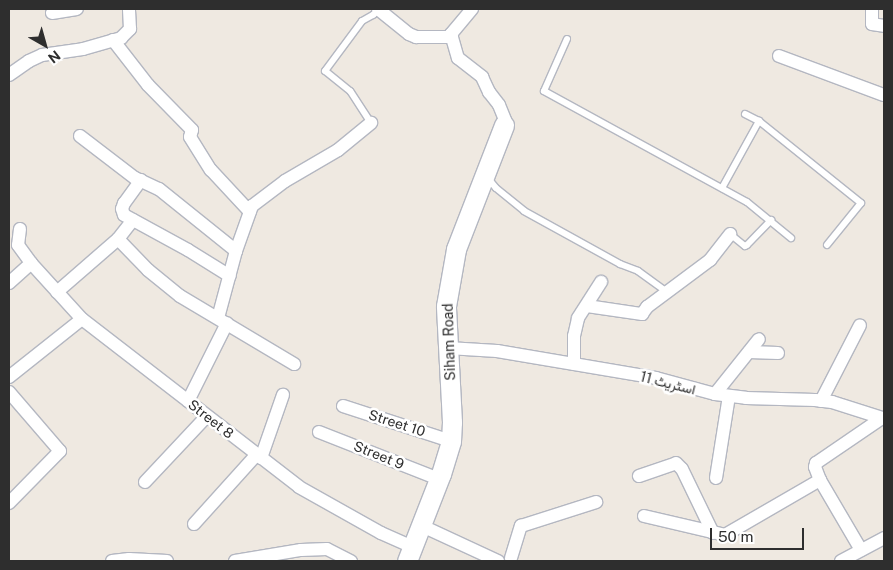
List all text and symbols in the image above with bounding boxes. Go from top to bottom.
north arrow [20,20,70,70]
text: N [45,47,63,66]
street label: Siham Road [439,303,459,381]
street label: اسٹریٹ 11 [639,368,697,398]
street label: Street 8 [185,396,237,442]
street label: Street 10 [367,406,427,440]
street label: Street 9 [351,437,407,473]
scale bar [713,518,807,550]
text: 50 m [718,528,753,545]

